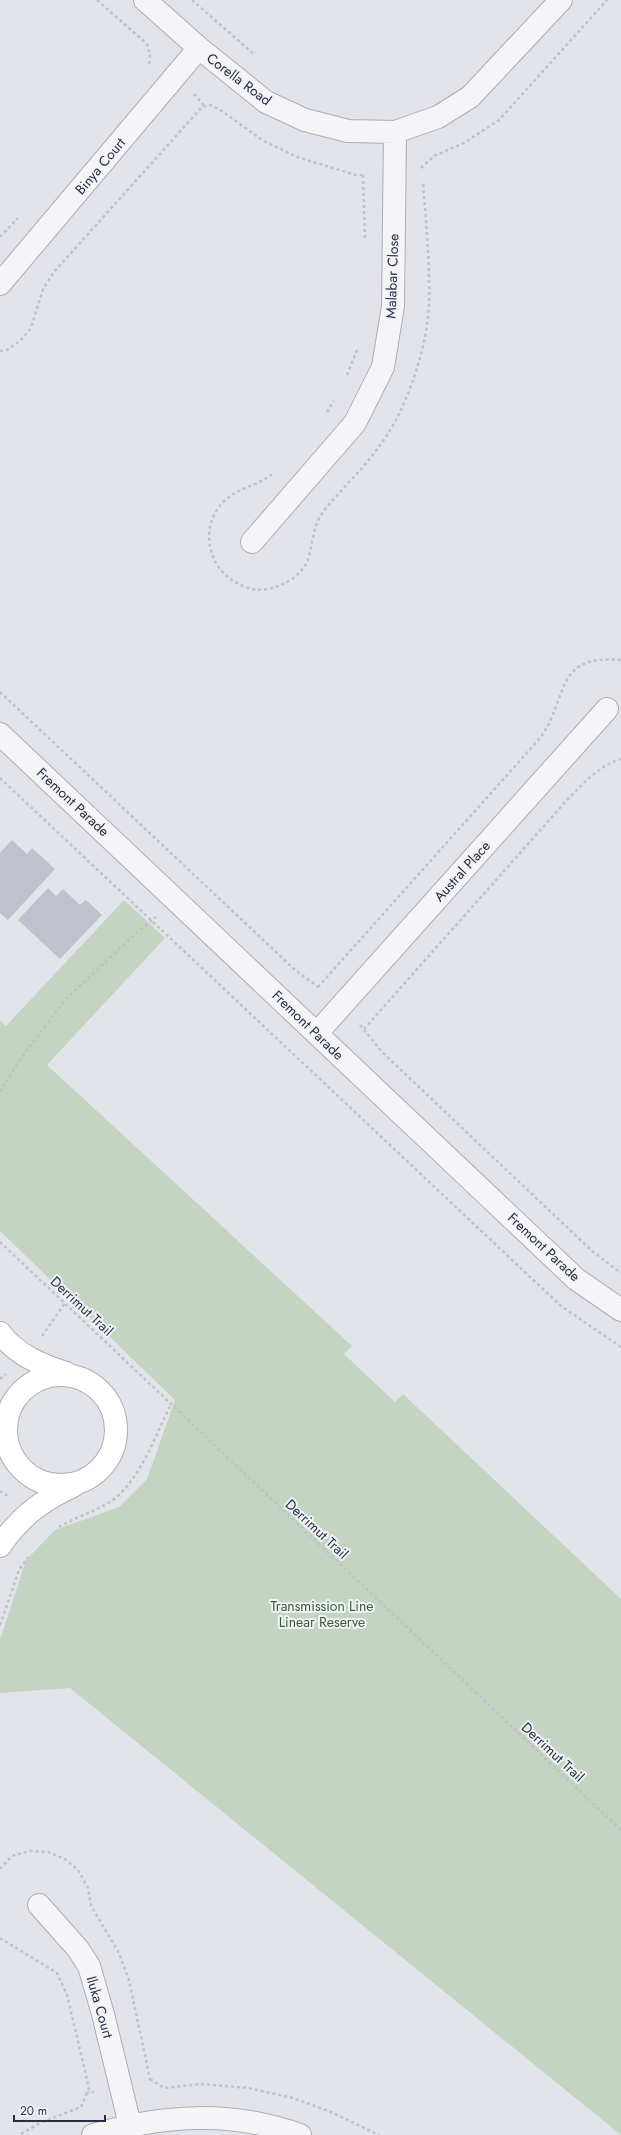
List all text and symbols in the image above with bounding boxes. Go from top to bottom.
street label: Corella Road [202,48,276,110]
street label: Binya Court [70,133,130,199]
street label: Malabar Close [381,233,403,319]
street label: Fremont Parade [32,763,114,841]
street label: Austral Place [429,836,495,906]
street label: Fremont Parade [268,986,348,1064]
street label: Fremont Parade [503,1208,585,1286]
street label: Derrimut Trail [46,1272,118,1340]
street label: Derrimut Trail [281,1495,353,1563]
park label: Transmission Line Linear Reserve [270,1596,374,1632]
street label: Derrimut Trail [517,1718,589,1786]
street label: Iluka Court [82,1974,119,2041]
scale bar [14,2097,105,2123]
text: 20 m [20,2102,47,2120]

